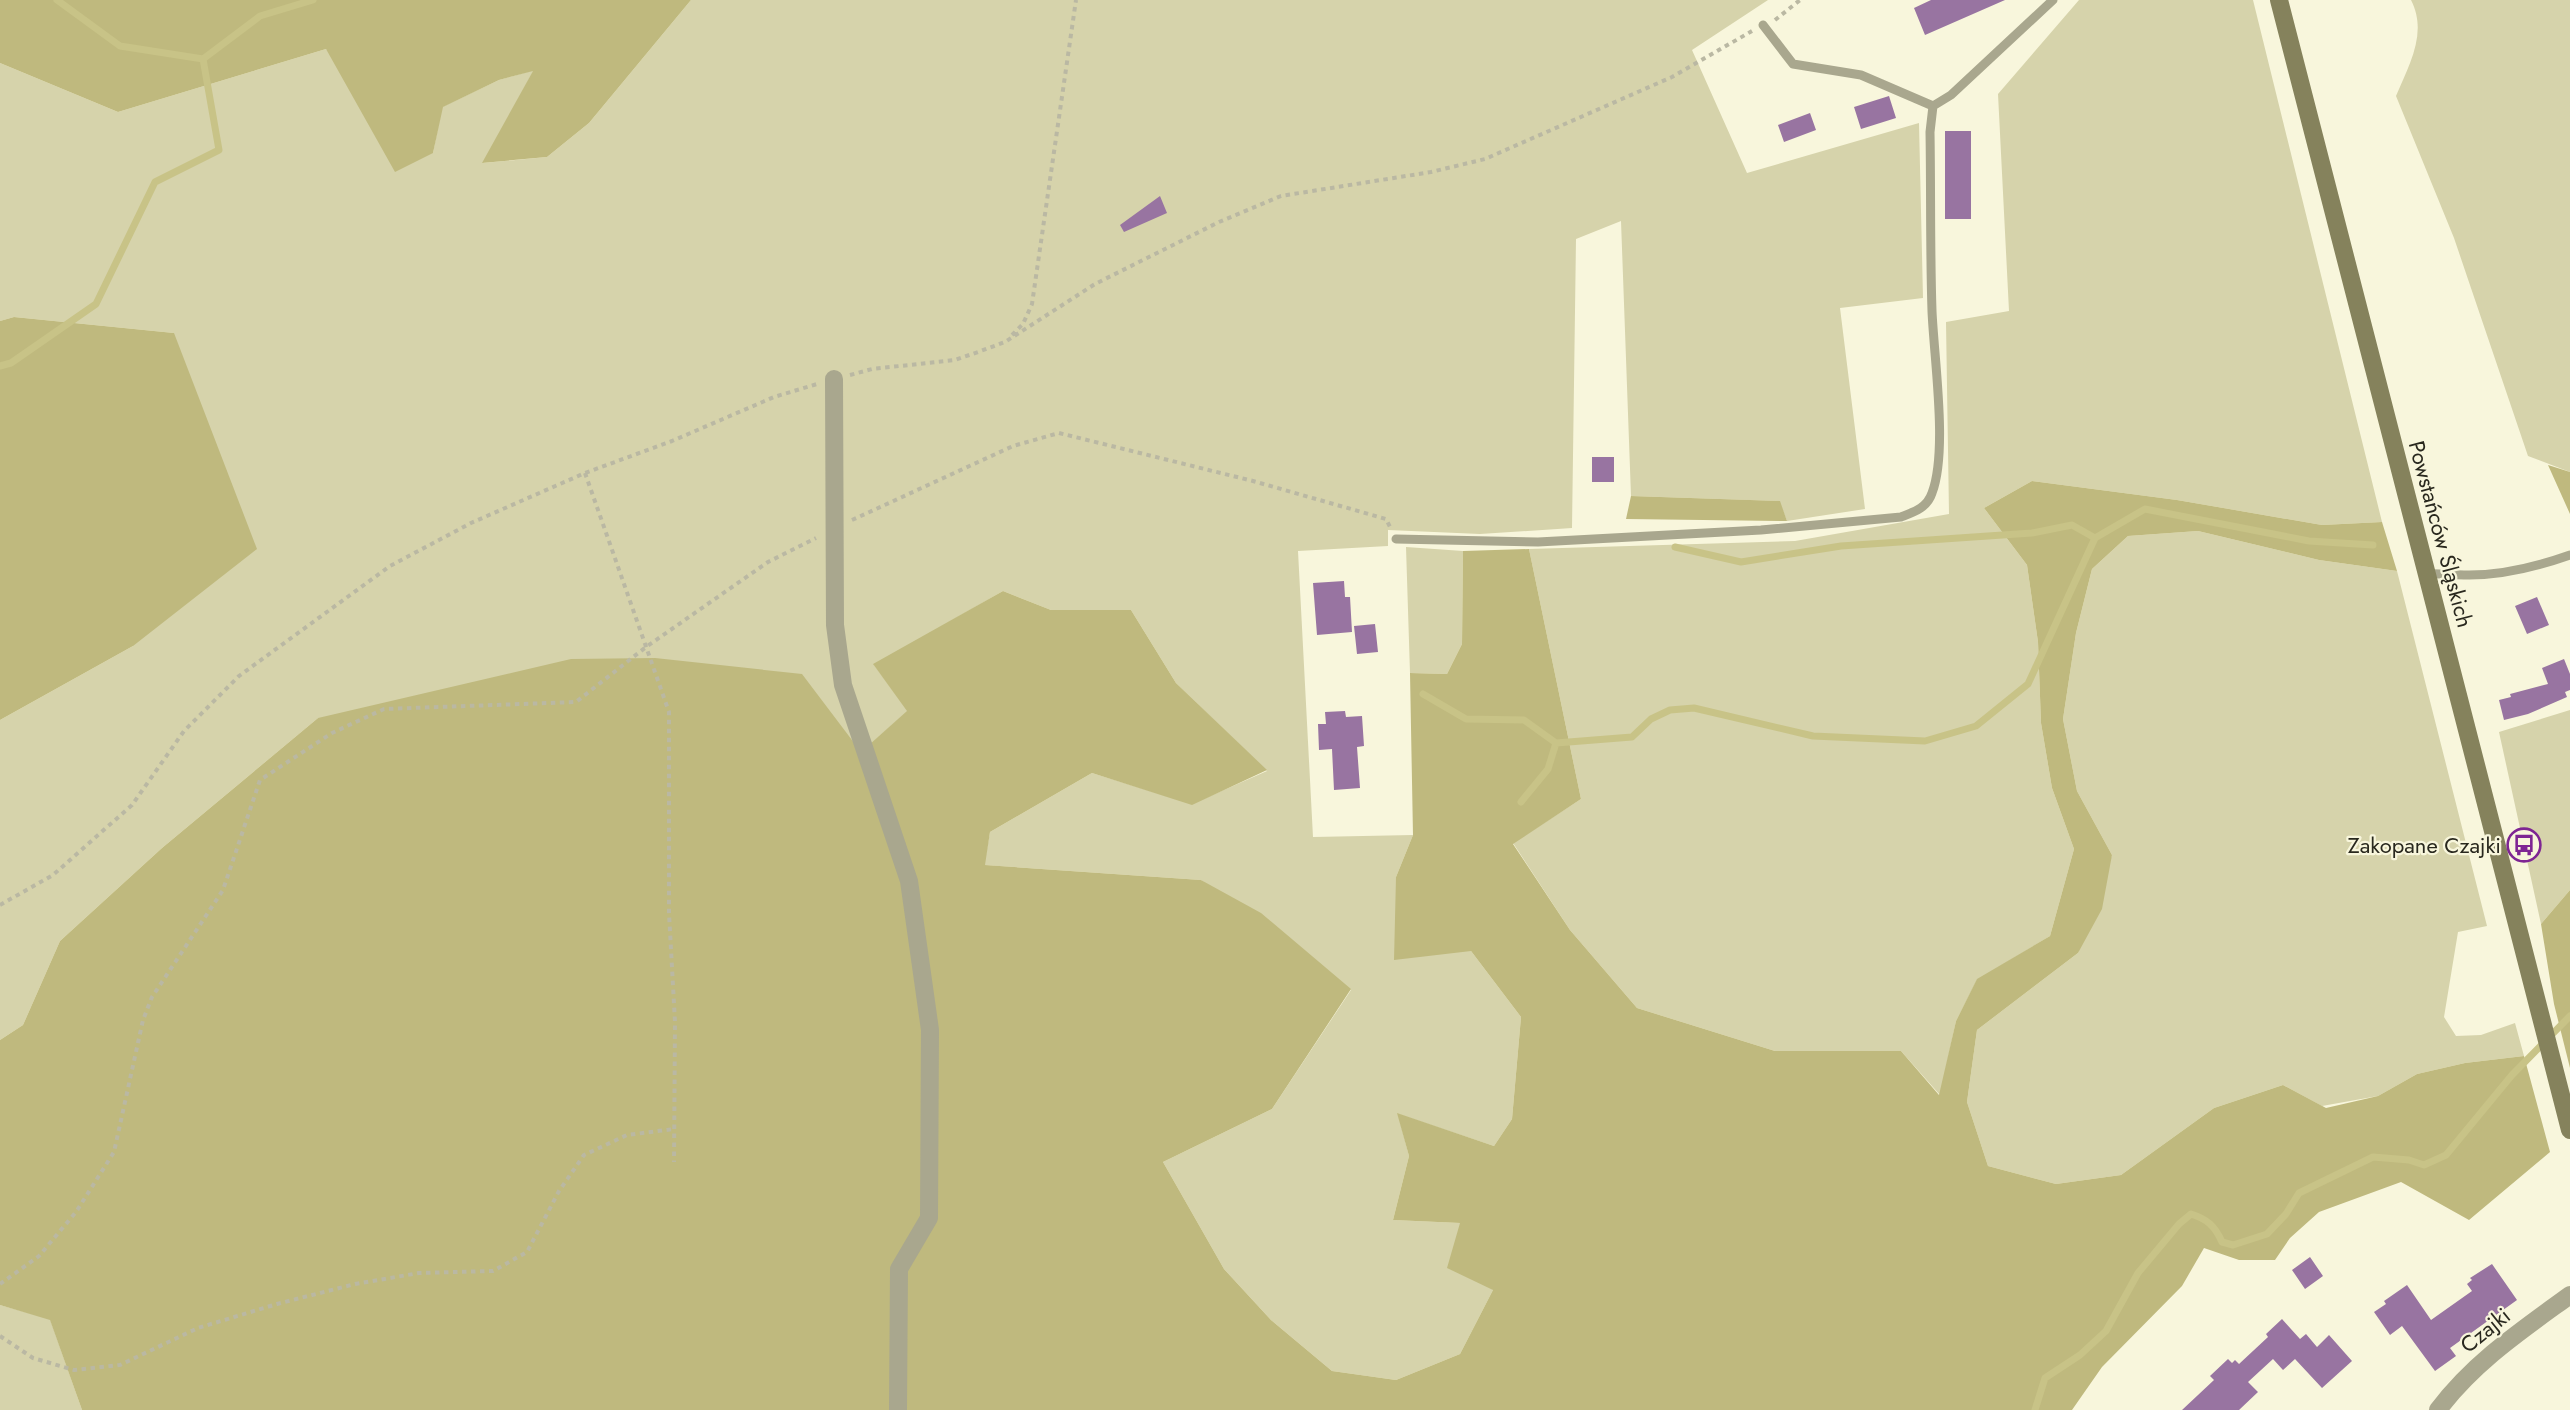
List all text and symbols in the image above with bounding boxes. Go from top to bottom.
street label: Powstańców Śląskich [2401,437,2481,631]
bus stop icon: Zakopane Czajki [2506,827,2542,863]
place label: Zakopane Czajki [2348,829,2501,861]
street label: Czajki [2453,1300,2517,1360]

